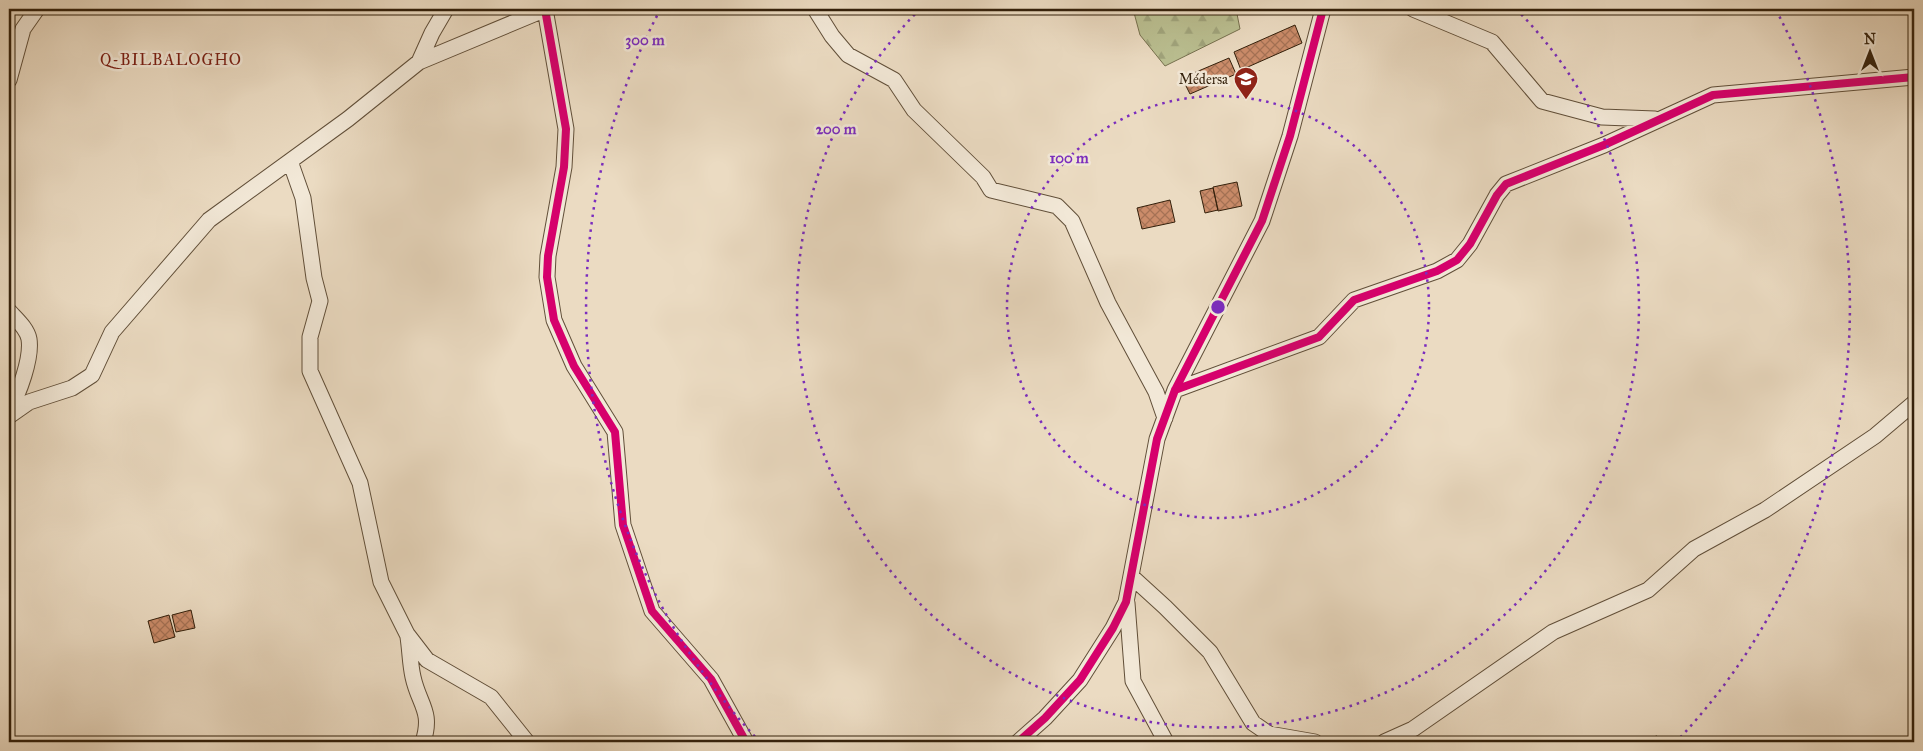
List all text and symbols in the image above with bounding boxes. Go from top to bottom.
north arrow [1846,28,1896,78]
text: 300 m [625,31,665,50]
text: N [1864,31,1876,48]
district label: Q-BILBALOGHO [100,50,242,69]
school or university icon: Médersa [1233,66,1259,100]
place label: Médersa [1179,71,1228,88]
text: 200 m [816,120,857,138]
text: 100 m [1049,149,1089,167]
centre of rings [1209,298,1227,316]

